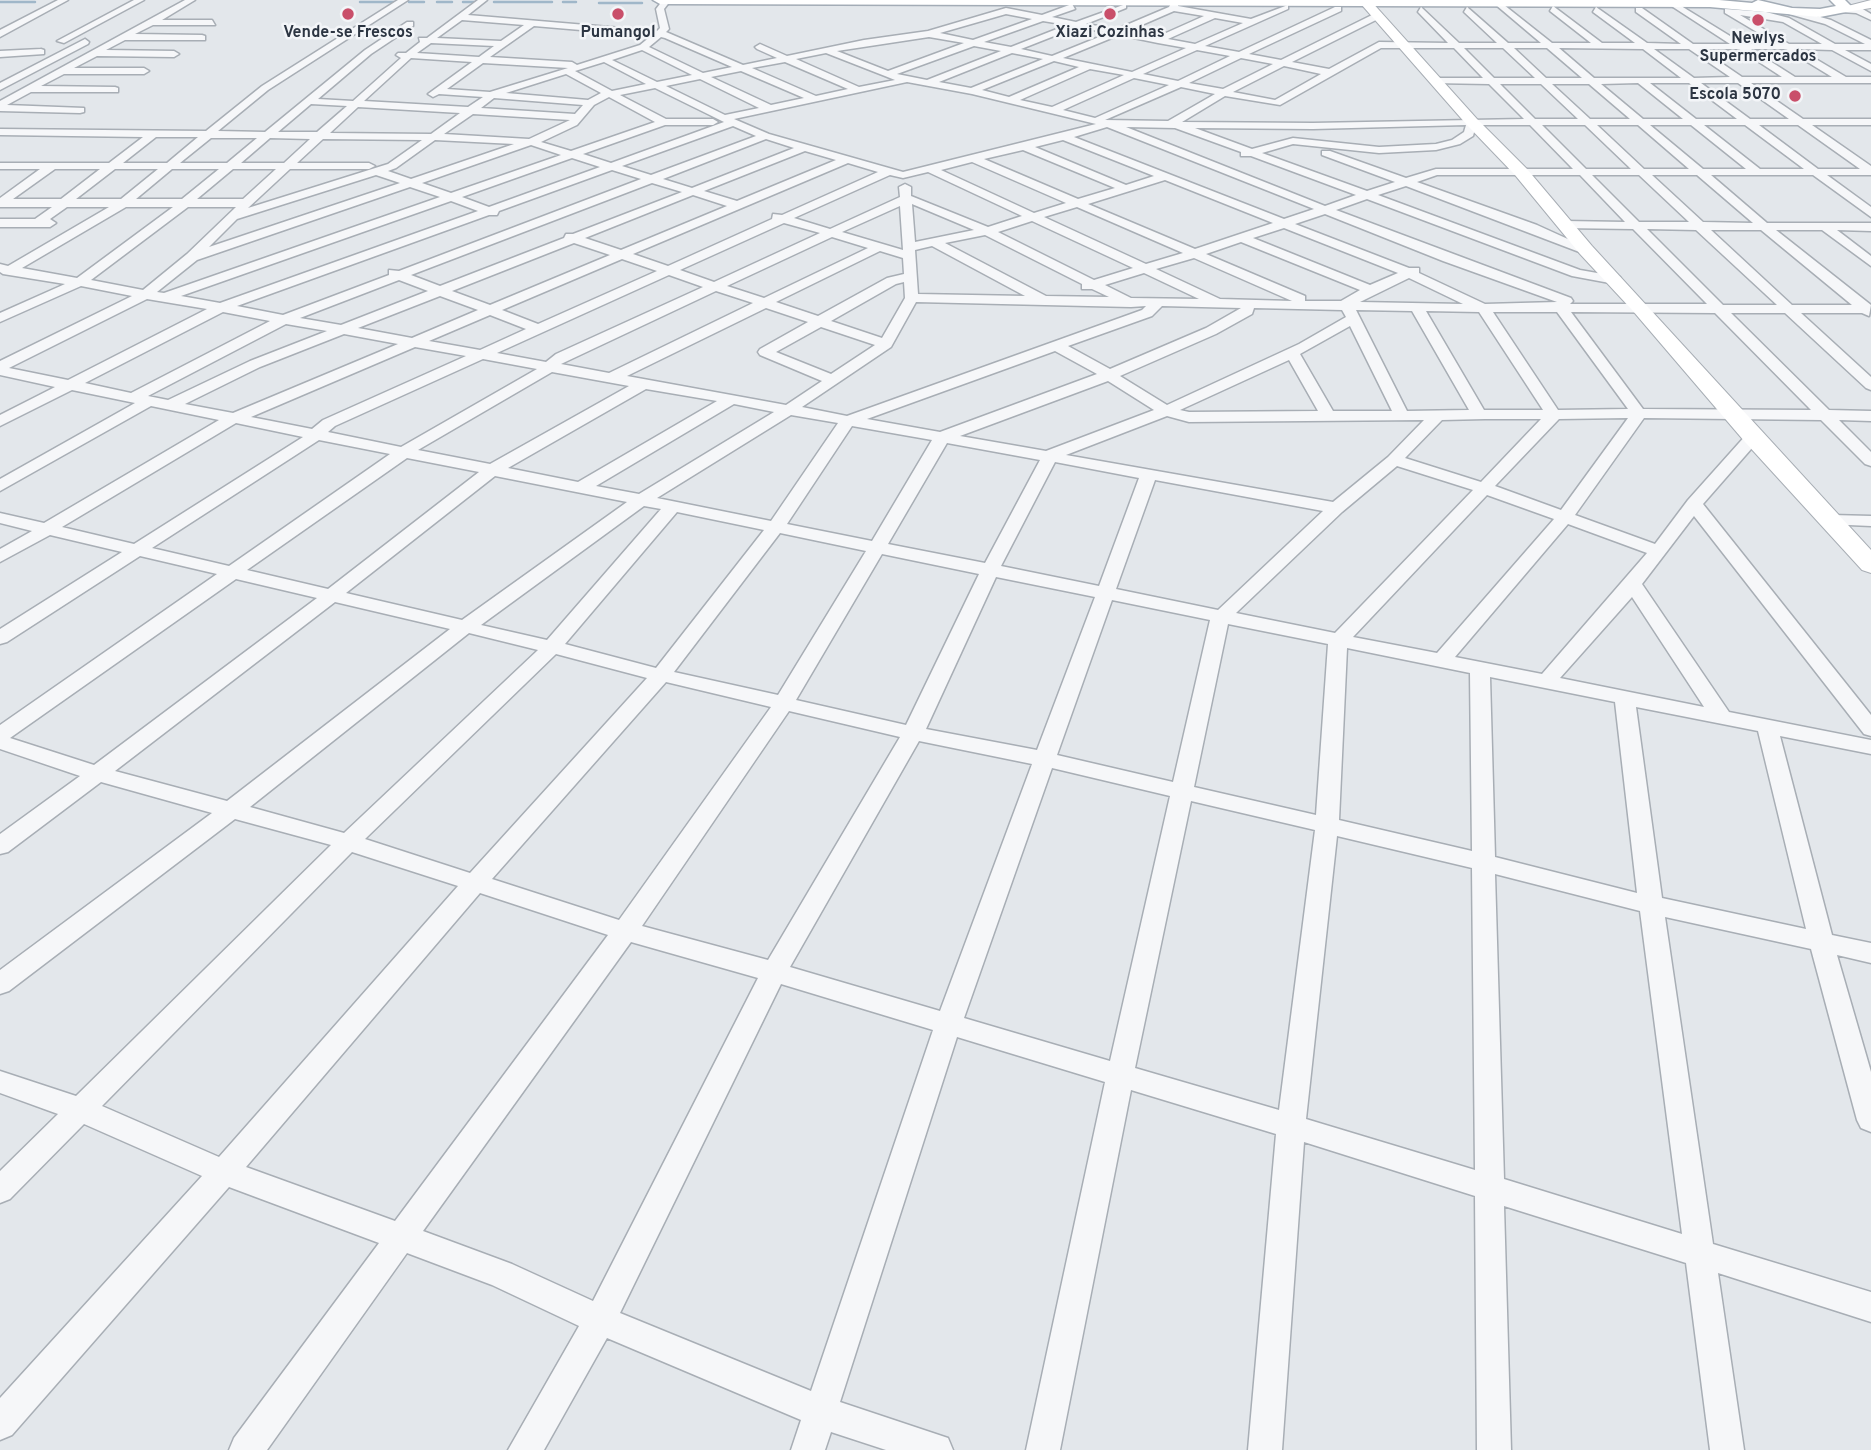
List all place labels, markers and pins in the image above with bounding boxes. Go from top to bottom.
marker: Vende-se Frescos [340,6,356,22]
marker: Pumangol [610,6,626,22]
marker: Xiazi Cozinhas [1102,6,1118,22]
marker: Newlys Supermercados [1750,12,1766,28]
place label: Vende-se Frescos [283,24,413,44]
place label: Pumangol [580,24,656,44]
place label: Xiazi Cozinhas [1055,24,1165,44]
place label: Newlys Supermercados [1700,30,1816,68]
place label: Escola 5070 [1689,86,1781,106]
marker: Escola 5070 [1787,88,1803,104]

